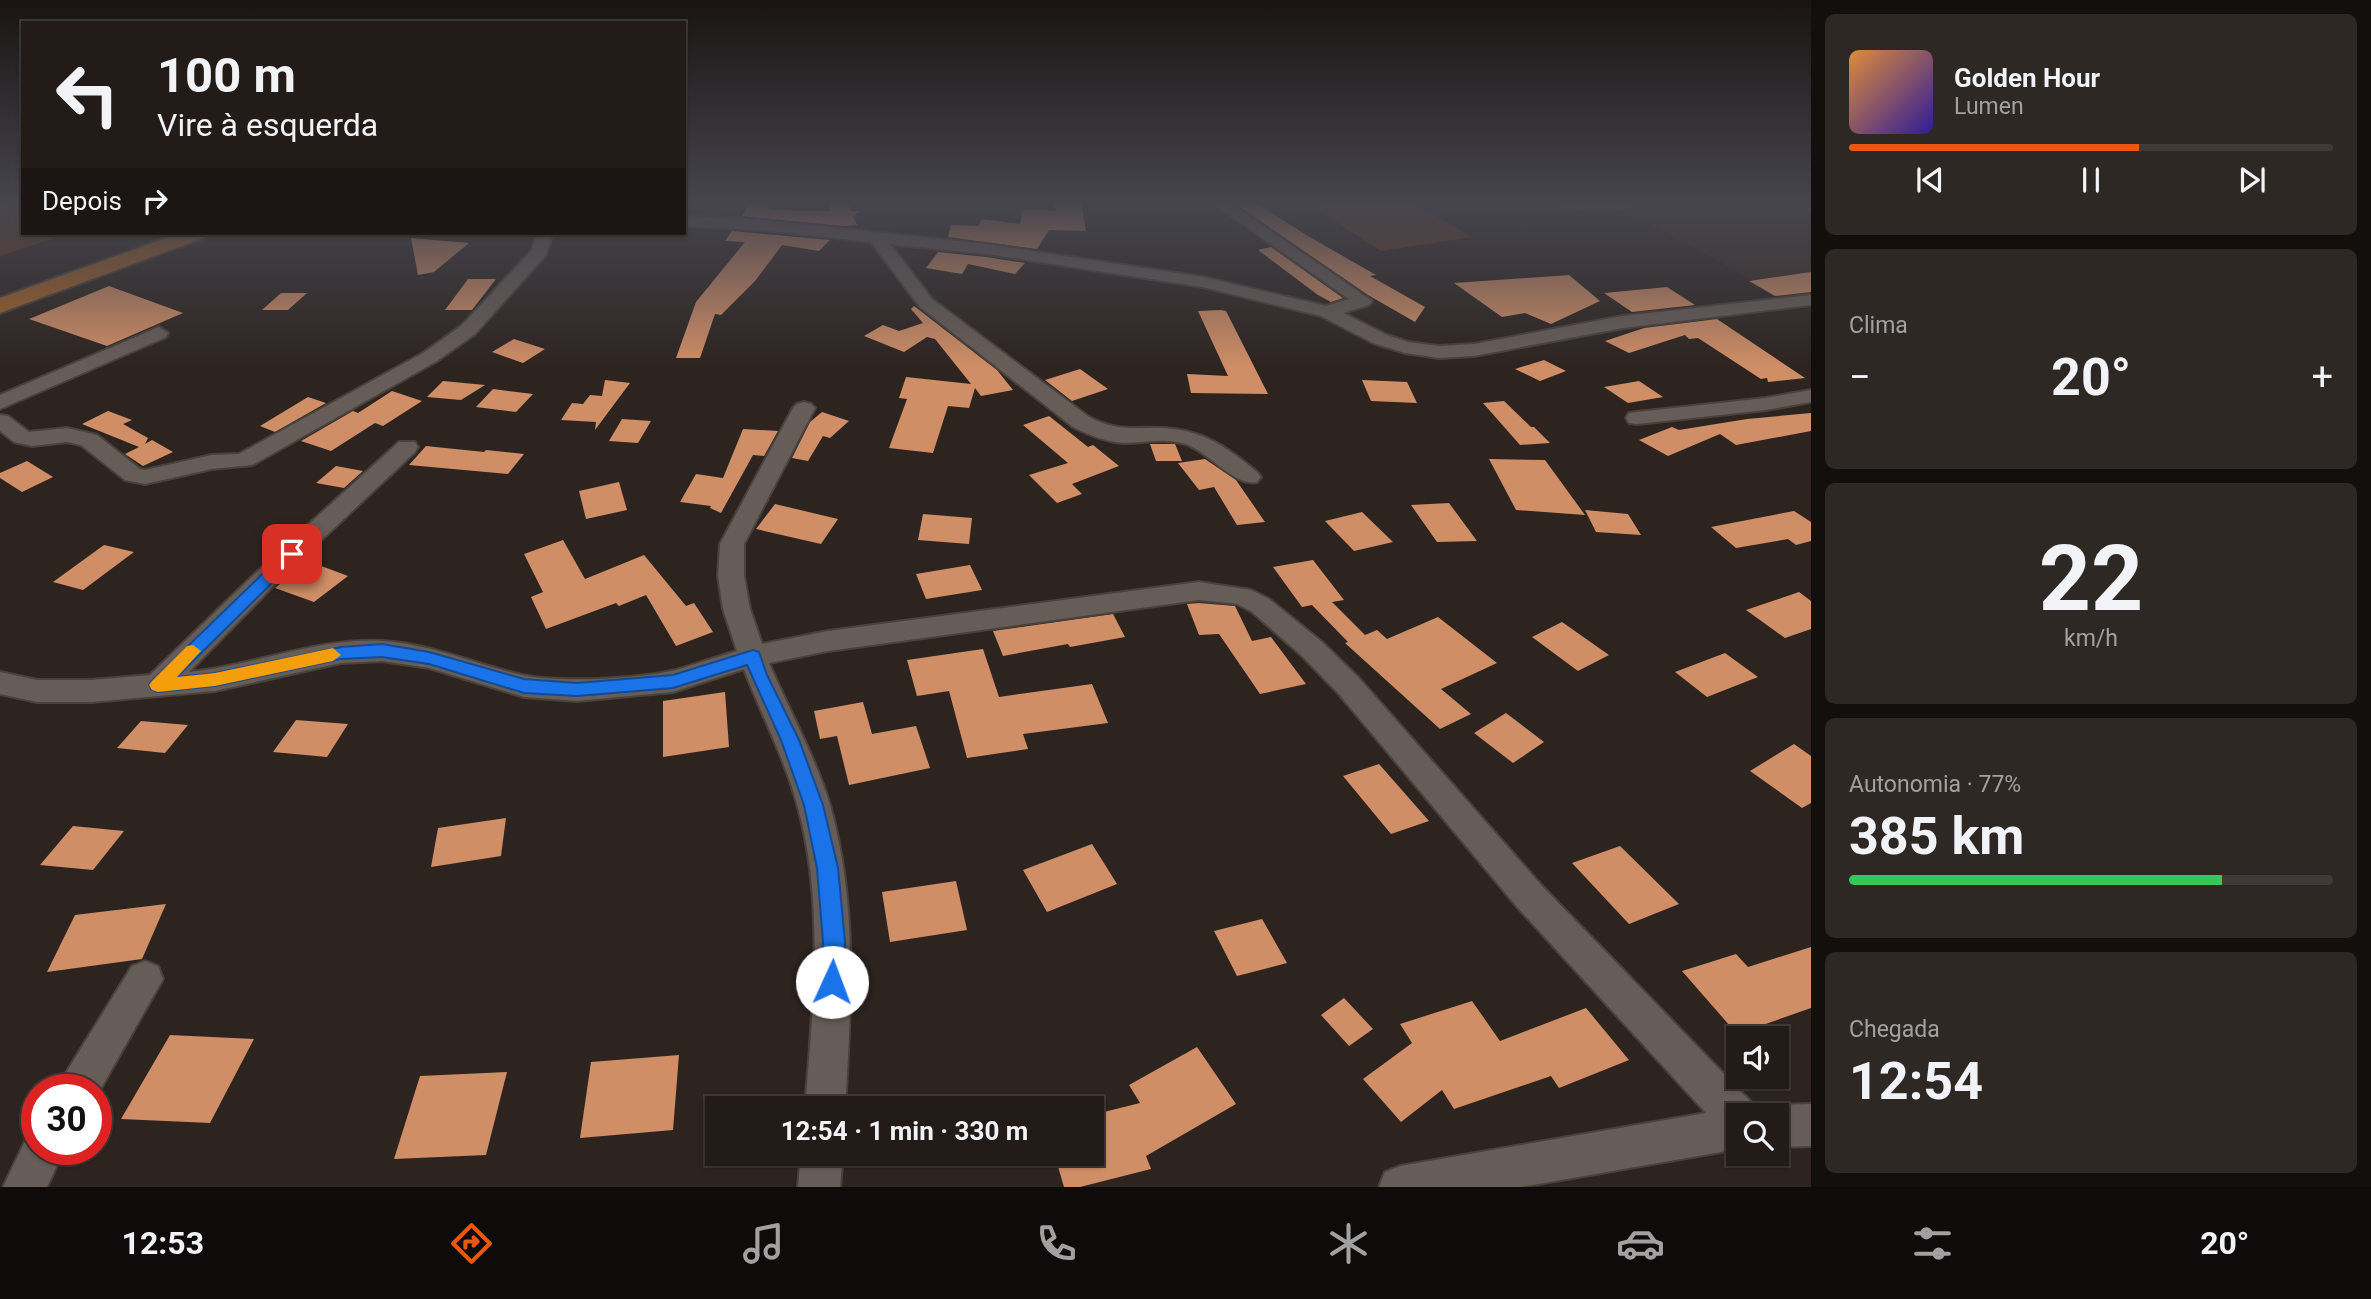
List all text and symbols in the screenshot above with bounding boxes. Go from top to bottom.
text: 100 m [157,47,296,104]
icon: left [42,49,133,140]
text: Golden Hour [1954,63,2100,93]
text: Lumen [1954,93,2024,120]
text: Vire à esquerda [157,106,378,144]
icon: previous [1911,161,1949,199]
icon: pause [2072,161,2110,199]
icon: next [2233,161,2271,199]
icon: right [136,182,174,220]
text: Depois [42,186,122,216]
text: Clima [1849,312,1908,339]
text: 20° [2051,347,2131,408]
text: − [1849,355,1871,399]
text: + [2311,355,2333,399]
pin [262,524,322,584]
text: 22 [2039,526,2143,632]
icon: arrive [273,535,311,573]
text: km/h [2064,625,2118,652]
text: Autonomia · 77% [1849,771,2021,798]
text: 385 km [1849,806,2024,867]
position arrow [795,945,869,1019]
text: Chegada [1849,1016,1940,1043]
map controls [1726,1026,1789,1166]
button: sound [1726,1026,1789,1089]
text: 12:54 [1849,1051,1983,1112]
speed limit sign: 30 [21,1074,112,1165]
button: search [1726,1103,1789,1166]
text: 12:54 · 1 min · 330 m [781,1116,1028,1146]
icon: directions [447,1219,496,1268]
icon: music [739,1219,788,1268]
icon: phone [1032,1219,1081,1268]
icon: climate [1324,1219,1373,1268]
icon: car [1616,1219,1665,1268]
icon: filters [1908,1219,1957,1268]
text: 12:53 [122,1224,204,1262]
text: 20° [2200,1224,2249,1262]

